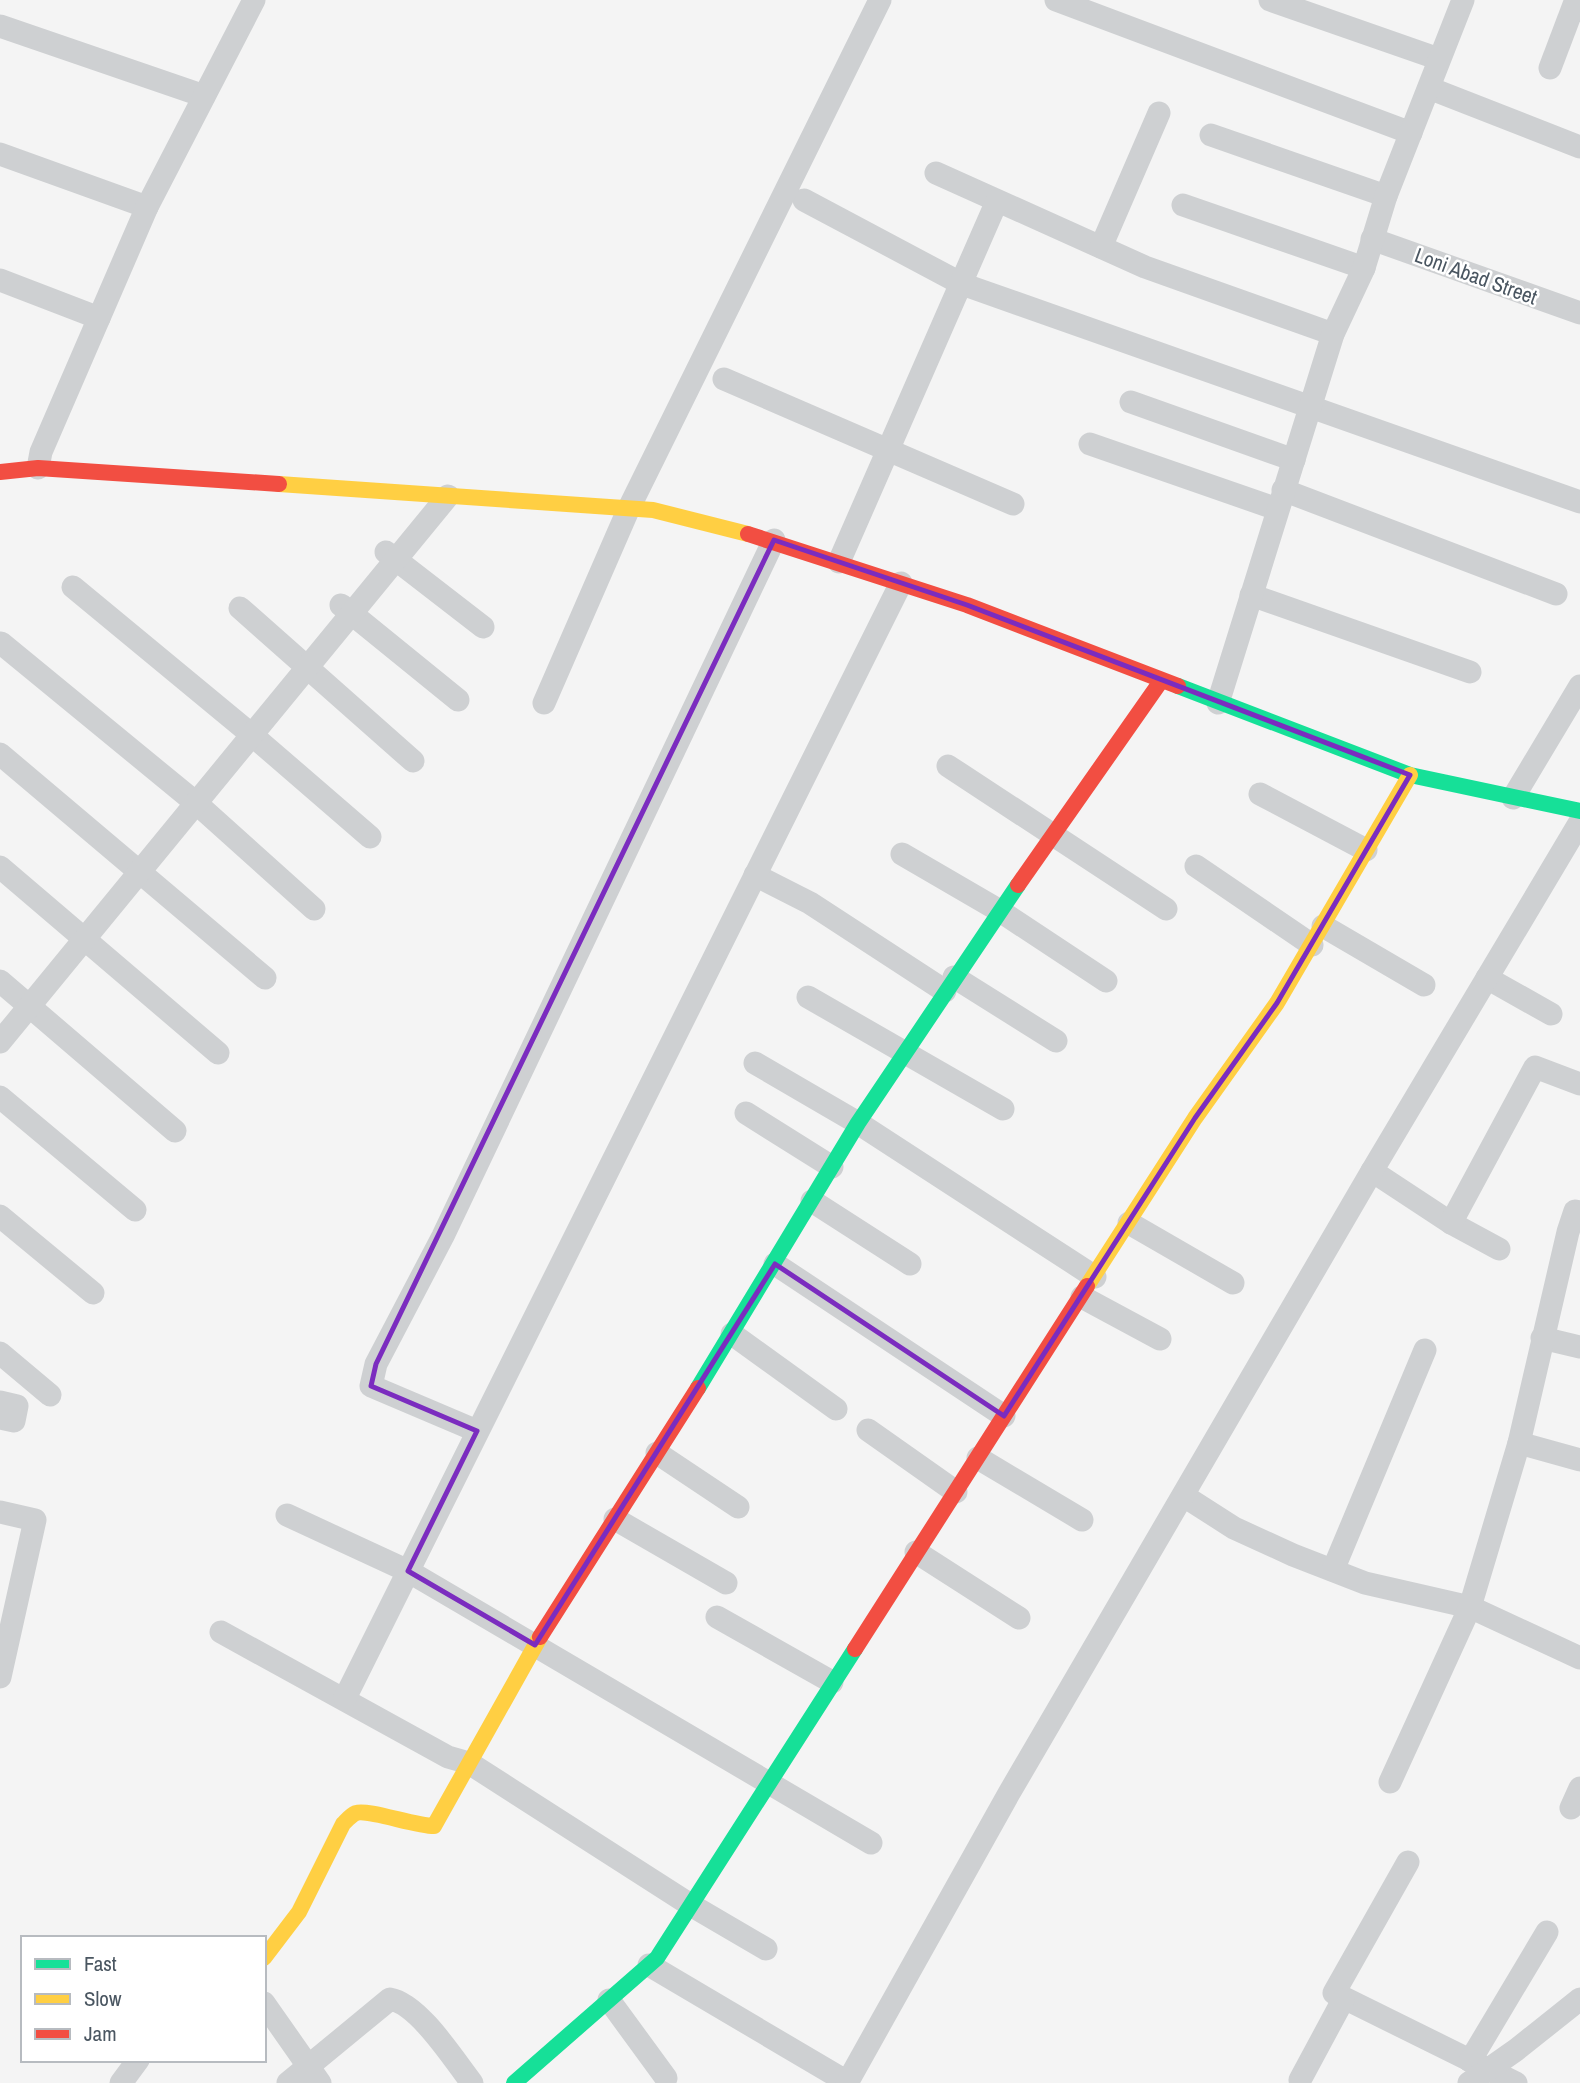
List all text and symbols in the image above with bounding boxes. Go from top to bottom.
street label: Loni Abad Street [1411,240,1541,312]
legend [21,1936,266,2062]
text: Fast [84,1949,117,1978]
text: Slow [84,1984,122,2013]
text: Jam [84,2019,117,2048]

